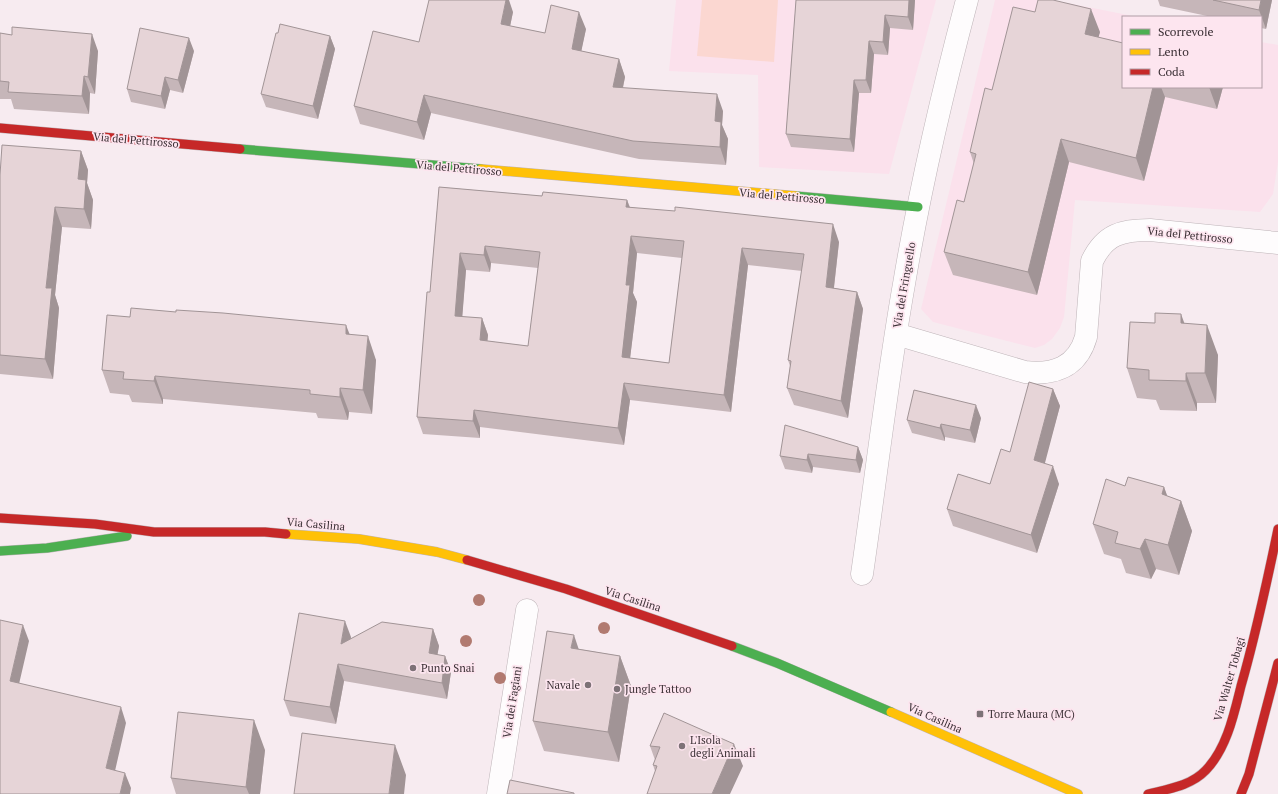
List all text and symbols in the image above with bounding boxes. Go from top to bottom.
legend [1122,16,1262,88]
text: Scorrevole [1158,24,1214,39]
text: Lento [1158,44,1189,59]
text: Coda [1158,64,1185,79]
street label: Via del Pettirosso [93,129,179,151]
street label: Via del Pettirosso [416,157,502,179]
street label: Via del Pettirosso [739,185,825,207]
street label: Via del Pettirosso [1147,224,1233,246]
street label: Via del Fringuello [890,241,918,329]
street label: Via Casilina [286,514,346,534]
street label: Via Casilina [603,583,663,615]
street label: Via Walter Tobagi [1210,635,1248,723]
place label: Punto Snai [421,661,475,675]
marker: Punto Snai [408,663,418,673]
street label: Via dei Fagiani [499,665,525,739]
place label: Navale [546,678,580,692]
marker: Navale [583,680,593,690]
place label: Jungle Tattoo [625,682,691,696]
marker: Jungle Tattoo [612,684,622,694]
street label: Via Casilina [905,700,965,736]
place label: Torre Maura (MC) [988,707,1075,721]
marker: Torre Maura (MC) [975,709,985,719]
place label: L'Isola degli Animali [690,733,756,760]
marker: L'Isola degli Animali [677,741,687,751]

